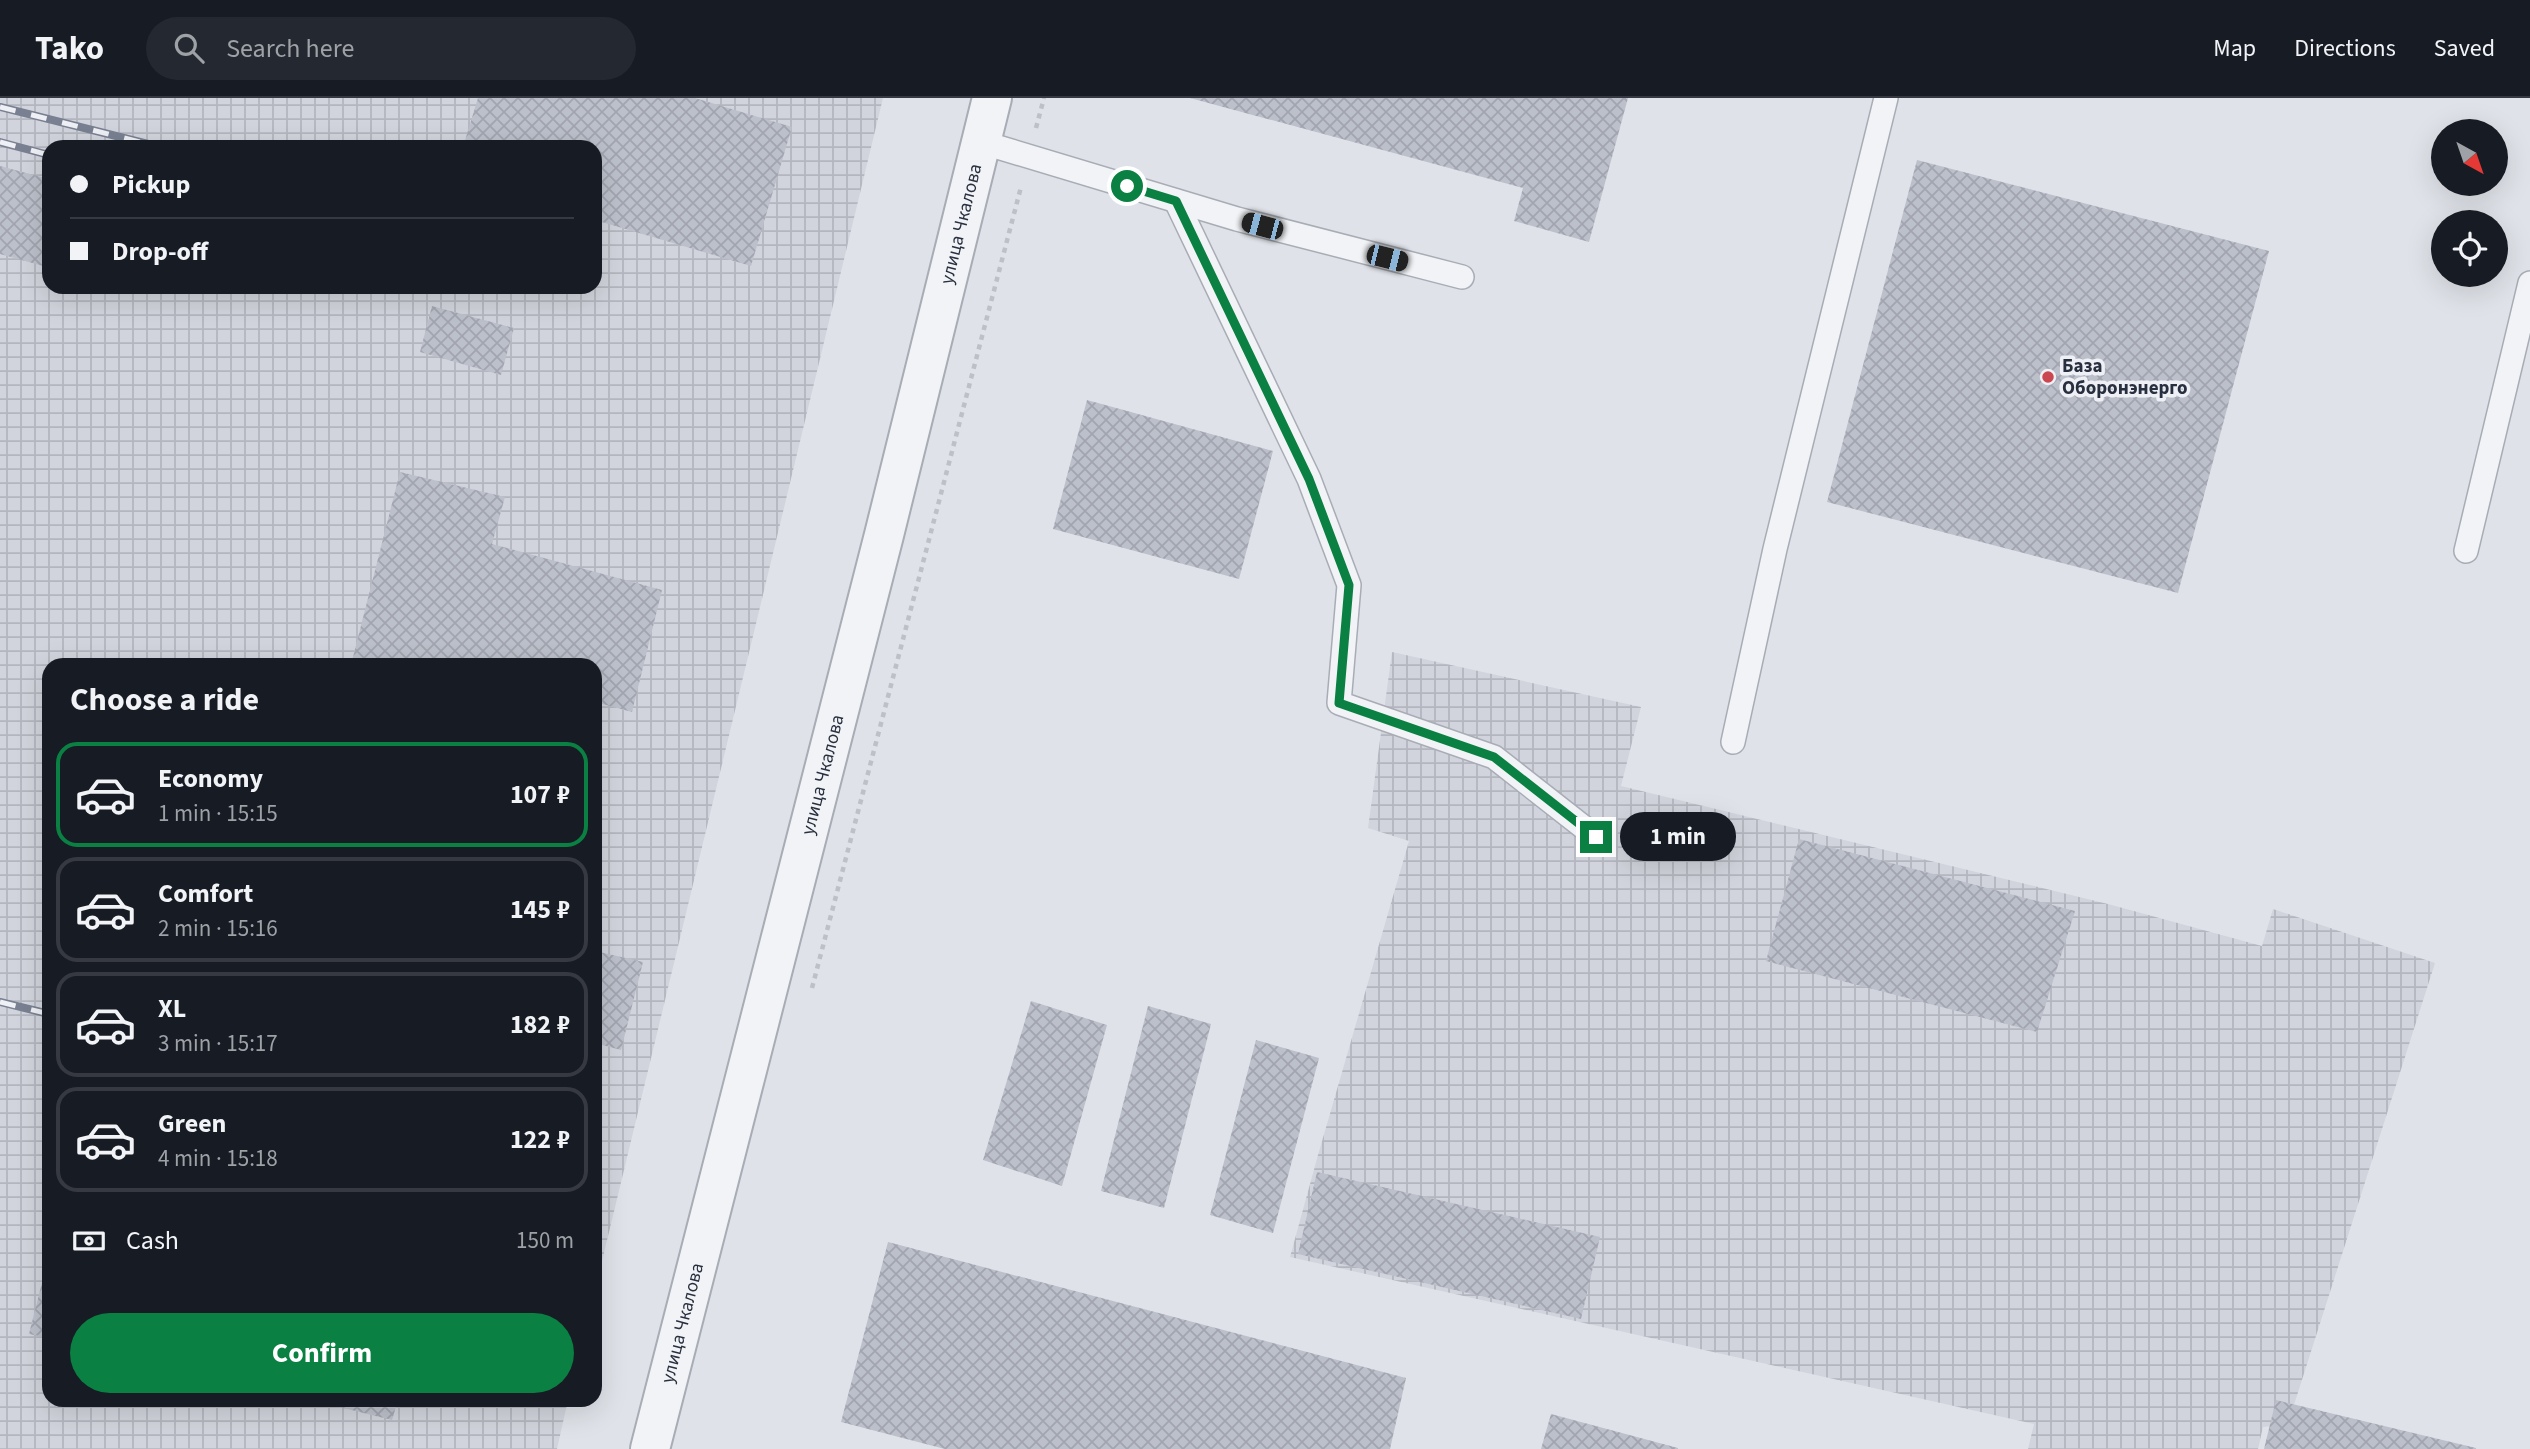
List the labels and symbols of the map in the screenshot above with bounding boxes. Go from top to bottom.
north arrow [2431,119,2508,196]
street label: улица Чкалова [933,161,989,287]
route start [1111,170,1143,202]
car [1239,210,1286,242]
car [1365,243,1410,273]
place label: База Оборонэнерго [2062,353,2188,402]
marker: База Оборонэнерго [2040,369,2056,385]
street label: улица Чкалова [794,712,851,838]
callout: 1 min [1620,812,1736,862]
route end [1580,821,1612,853]
street label: улица Чкалова [654,1260,711,1386]

